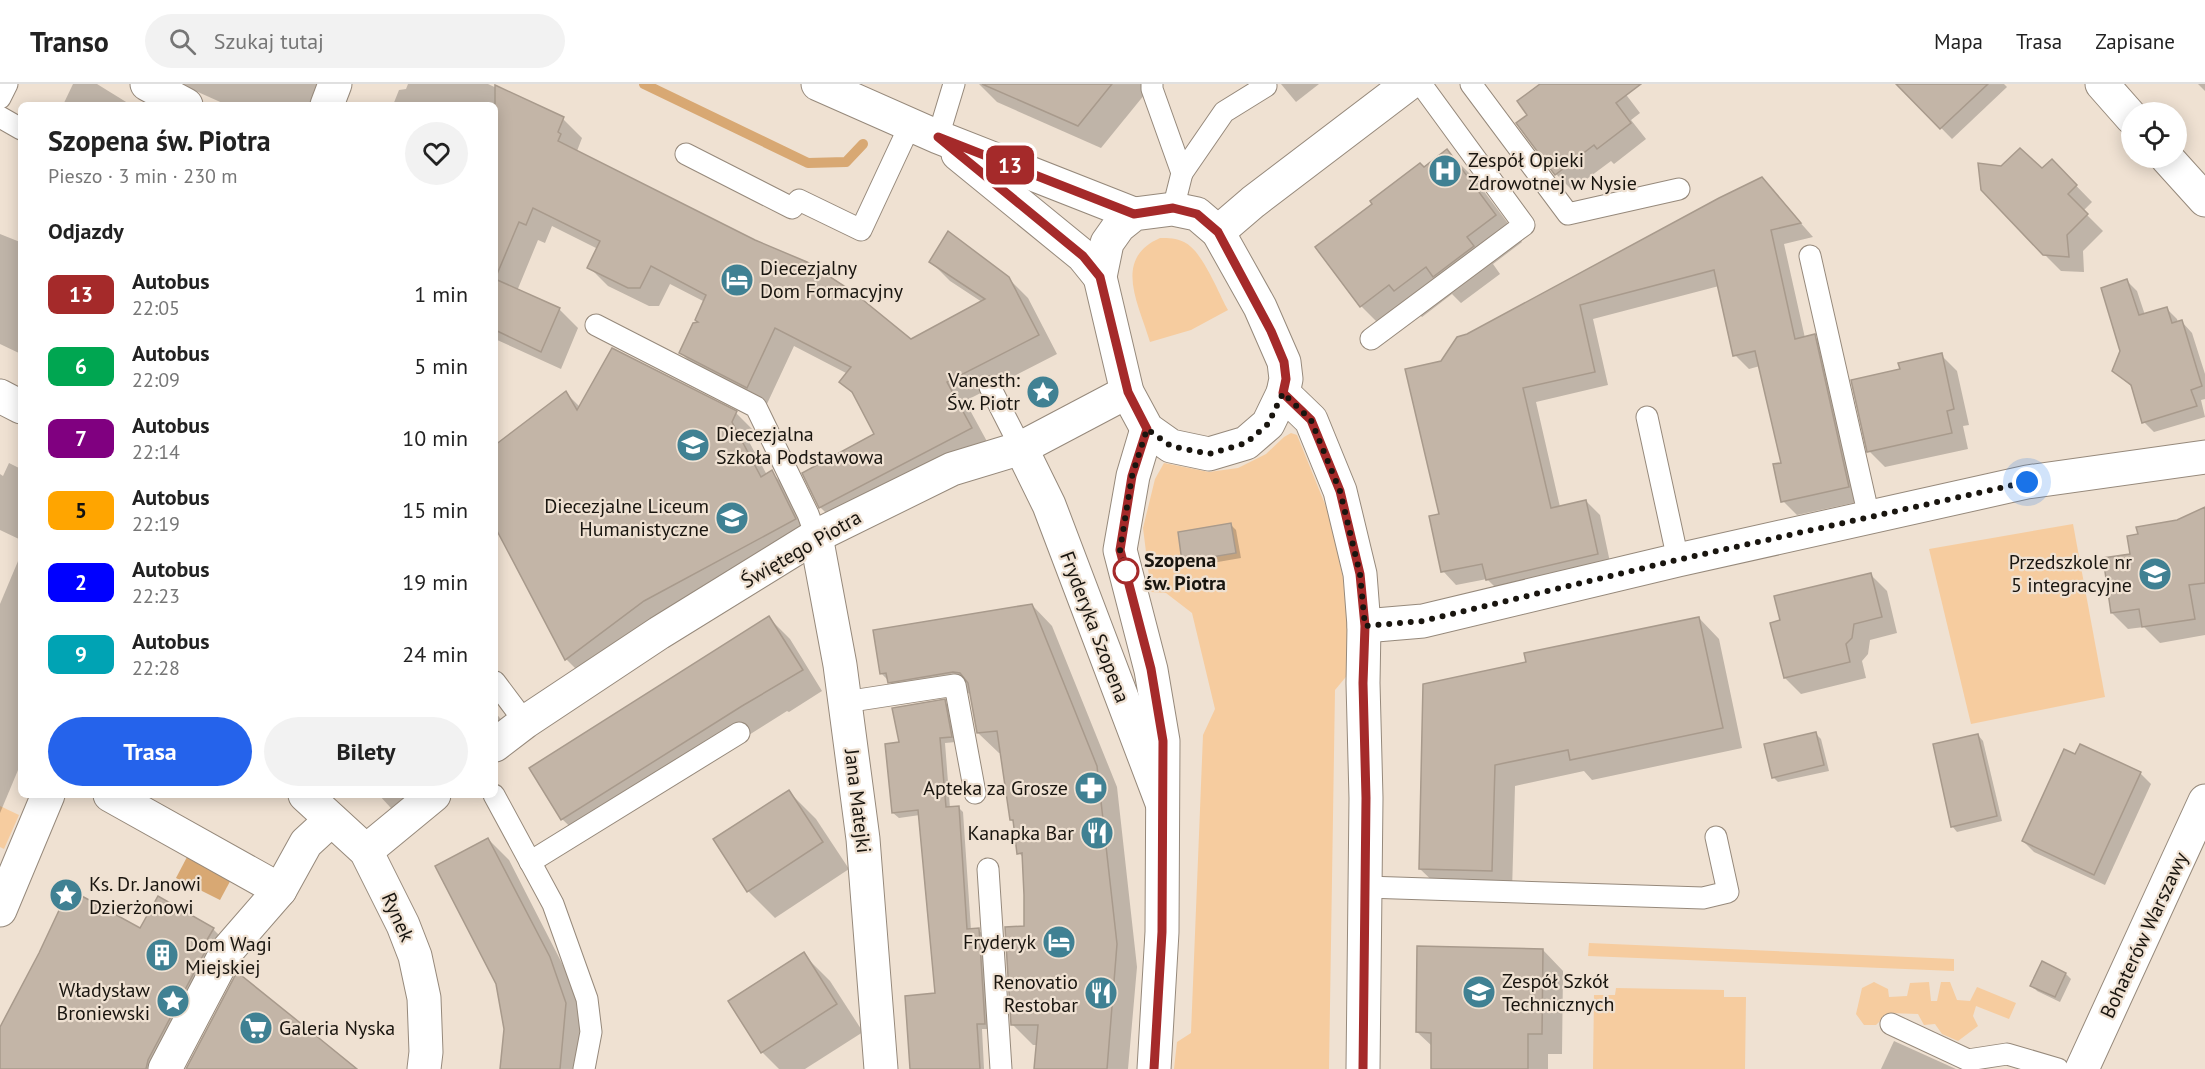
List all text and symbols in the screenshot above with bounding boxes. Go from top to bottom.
search box [145,14,565,68]
text: Transo [30,23,109,60]
icon: search [166,25,199,58]
text: Szukaj tutaj [214,27,324,55]
text: Mapa [1934,28,1983,55]
text: Trasa [2016,28,2062,55]
text: Zapisane [2095,28,2175,55]
map controls [2121,102,2187,168]
button: locate [2121,102,2187,168]
text: Szopena św. Piotra [48,122,271,159]
button: heart [405,122,468,185]
line badge: 13 [983,146,1037,184]
place label: Zespół Opieki Zdrowotnej w Nysie [1468,147,1637,196]
text: 13 [998,152,1022,179]
hospital icon: Zespół Opieki Zdrowotnej w Nysie [1427,153,1463,189]
text: Pieszo · 3 min · 230 m [48,163,238,189]
text: Odjazdy [48,217,124,245]
place label: Diecezjalny Dom Formacyjny [760,255,904,304]
hotel icon: Diecezjalny Dom Formacyjny [719,262,755,298]
text: Autobus [132,267,209,295]
text: 1 min [414,280,468,308]
text: 13 [69,281,93,308]
text: 22:05 [132,295,180,321]
text: Autobus [132,339,209,367]
text: 5 min [414,352,468,380]
text: 6 [75,353,87,380]
text: 22:09 [132,367,180,393]
place label: Vanesth: Św. Piotr [947,367,1021,416]
place icon: Vanesth: Św. Piotr [1025,374,1061,410]
text: Autobus [132,411,209,439]
place label: Diecezjalna Szkoła Podstawowa [716,421,883,470]
text: 10 min [402,424,468,452]
text: 7 [75,425,87,452]
school or university icon: Diecezjalna Szkoła Podstawowa [675,427,711,463]
text: 22:14 [132,439,180,465]
your location [2012,467,2042,497]
text: Autobus [132,483,209,511]
place label: Diecezjalne Liceum Humanistyczne [544,493,709,542]
text: 15 min [402,496,468,524]
text: 5 [75,497,87,524]
school or university icon: Diecezjalne Liceum Humanistyczne [714,500,750,536]
street label: Świętego Piotra [736,504,866,594]
text: 22:19 [132,511,180,537]
place label: Szopena św. Piotra [1144,547,1226,596]
street label: Fryderyka Szopena [1054,548,1136,706]
place label: Przedszkole nr 5 integracyjne [2009,549,2132,598]
text: Autobus [132,555,209,583]
school or university icon: Przedszkole nr 5 integracyjne [2137,556,2173,592]
marker: Szopena św. Piotra [1113,558,1139,584]
text: 19 min [402,568,468,596]
text: 2 [75,569,87,596]
text: 22:23 [132,583,180,609]
text: Autobus [132,627,209,655]
text: 24 min [402,640,468,668]
text: 9 [75,641,87,668]
text: 22:28 [132,655,180,681]
button: Trasa [48,717,252,786]
button: Bilety [264,717,468,786]
street label: Jana Matejki [839,746,877,855]
pharmacy icon: Apteka za Grosze [1073,770,1109,806]
place label: Apteka za Grosze [923,775,1068,801]
restaurant icon: Kanapka Bar [1079,815,1115,851]
place label: Kanapka Bar [968,820,1074,846]
street label: Bohaterów Warszawy [2094,847,2194,1022]
place label: Ks. Dr. Janowi Dzierżonowi [89,871,201,920]
place icon: Ks. Dr. Janowi Dzierżonowi [48,877,84,913]
street label: Rynek [376,888,420,946]
hotel icon: Fryderyk [1041,924,1077,960]
place label: Fryderyk [963,929,1036,955]
place label: Dom Wagi Miejskiej [185,931,272,980]
building icon: Dom Wagi Miejskiej [144,937,180,973]
place label: Zespół Szkół Technicznych [1502,968,1614,1017]
place label: Renovatio Restobar [993,969,1078,1018]
school or university icon: Zespół Szkół Technicznych [1461,974,1497,1010]
restaurant icon: Renovatio Restobar [1083,975,1119,1011]
place label: Władysław Broniewski [57,977,150,1026]
place icon: Władysław Broniewski [155,983,191,1019]
supermarket icon: Galeria Nyska [238,1010,274,1046]
place label: Galeria Nyska [279,1015,395,1041]

